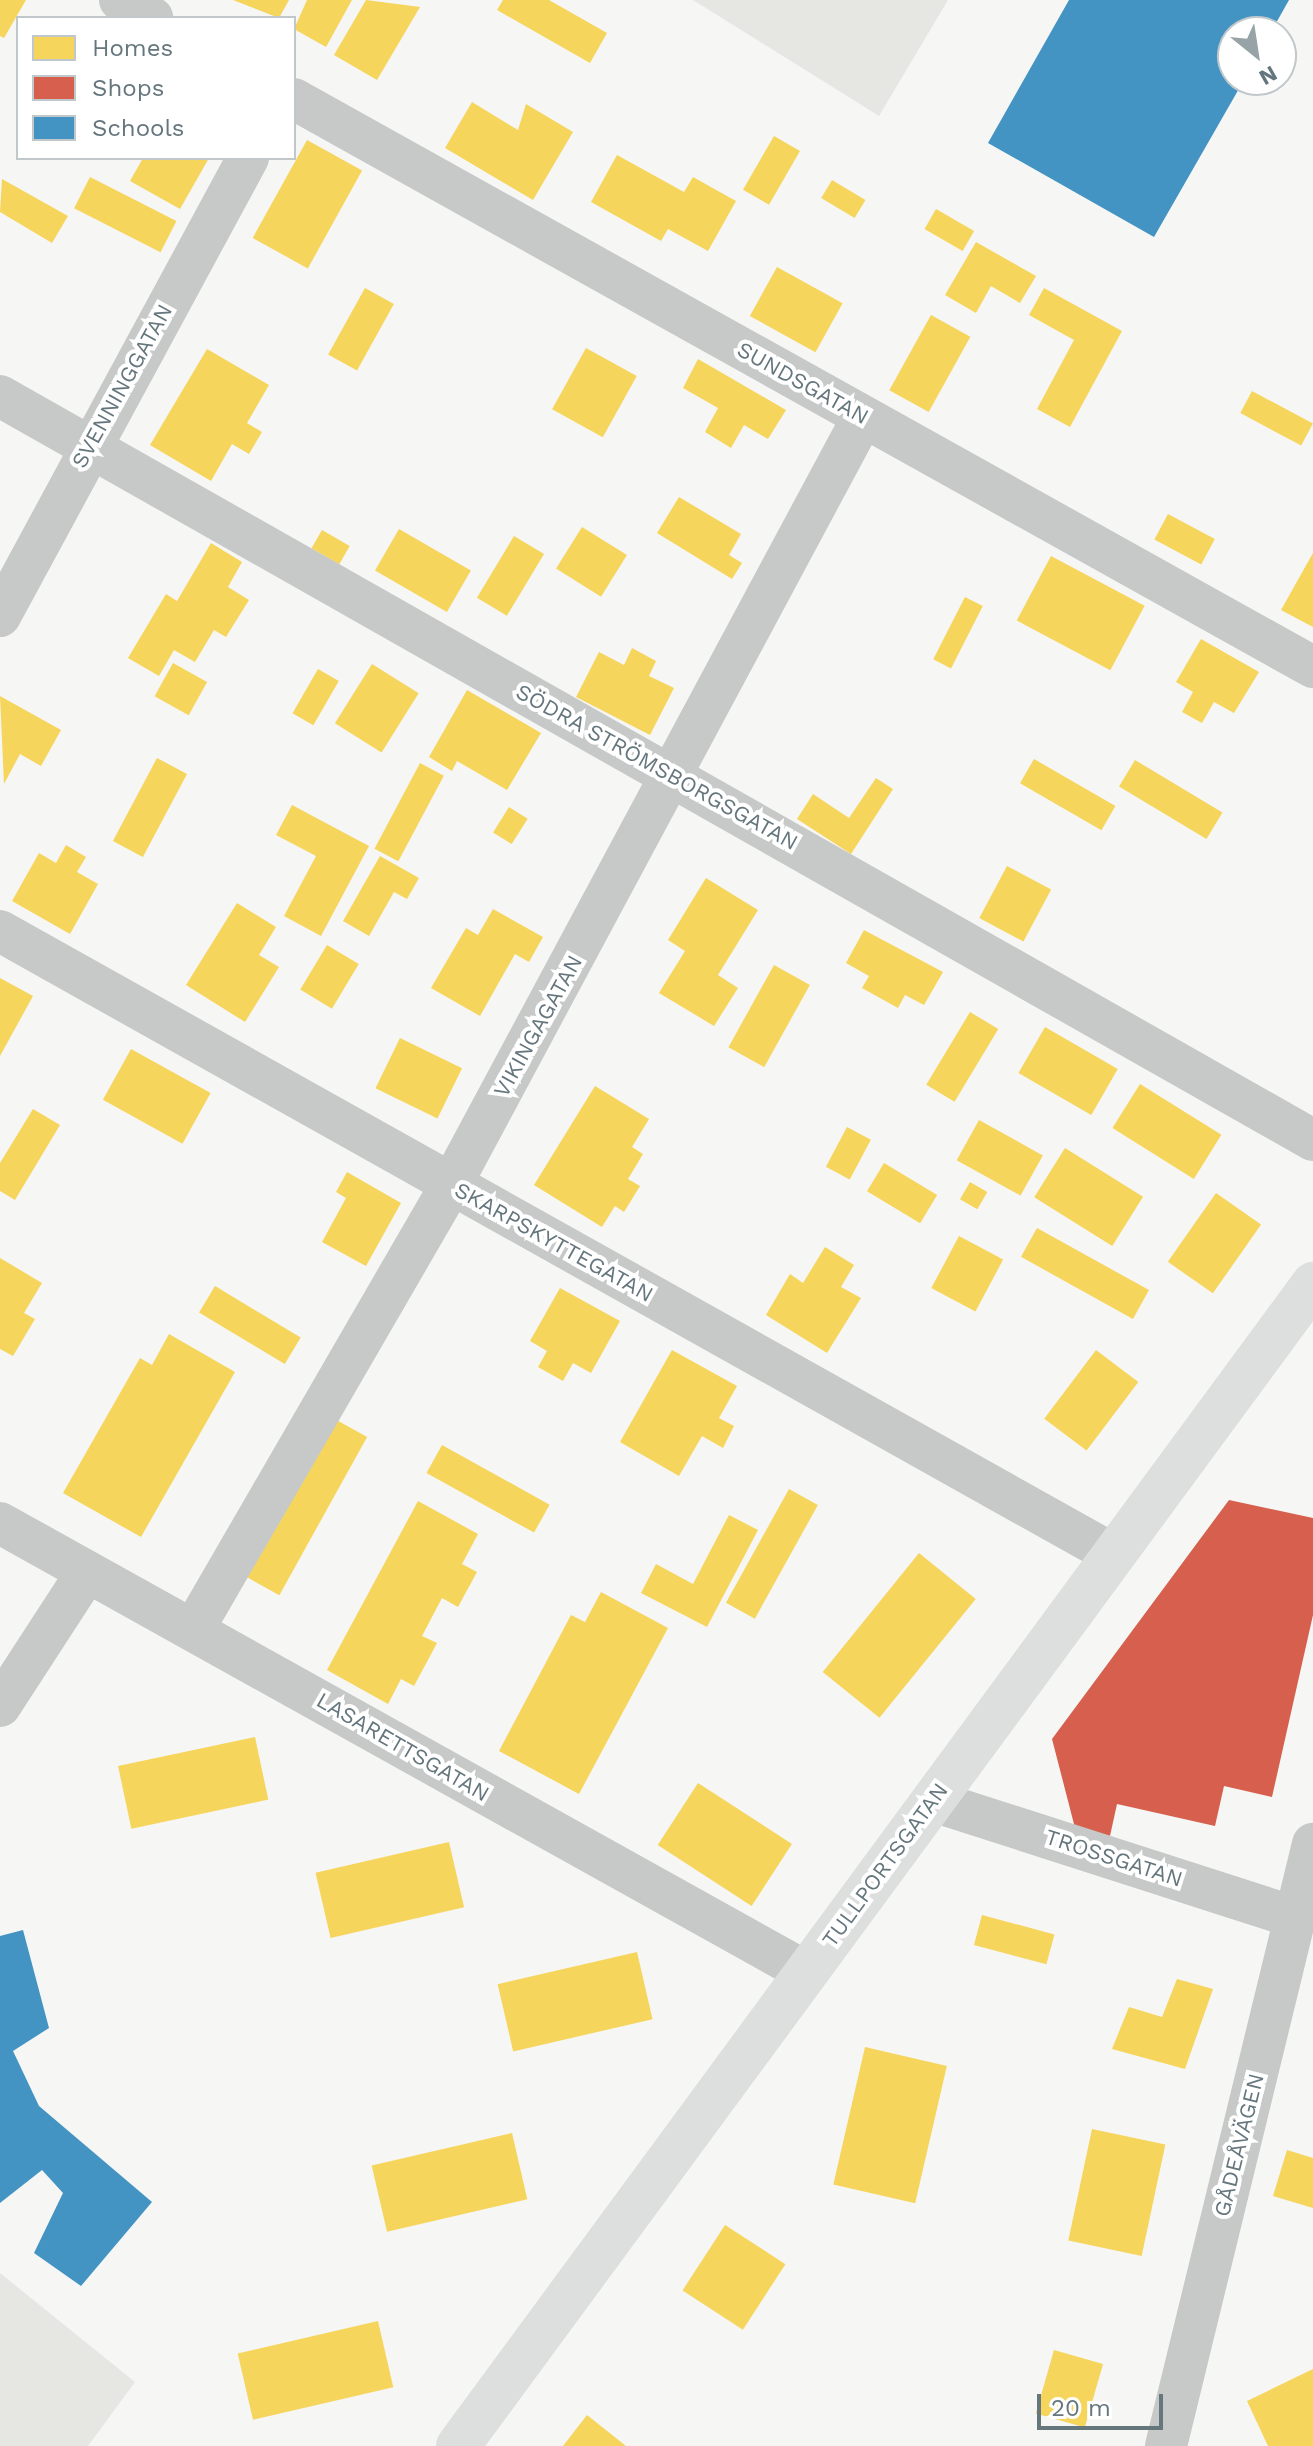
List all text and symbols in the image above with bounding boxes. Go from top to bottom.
legend [16,16,296,160]
north arrow [1217,16,1297,96]
text: Homes [92,34,173,62]
text: N [1255,61,1282,90]
text: Shops [92,74,164,102]
text: Schools [92,114,184,142]
street label: SVENNINGGATAN [66,299,178,473]
street label: SUNDSGATAN [733,336,873,430]
street label: SÖDRA STRÖMSBORGSGATAN [511,678,803,856]
street label: VIKINGAGATAN [488,950,588,1102]
street label: SKARPSKYTTEGATAN [450,1176,658,1308]
street label: LASARETTSGATAN [312,1687,494,1807]
street label: TULLPORTSGATAN [817,1778,953,1952]
street label: TROSSGATAN [1042,1823,1186,1893]
street label: GÅDEÅVÄGEN [1208,2071,1270,2219]
scale bar [1041,2378,1167,2428]
text: 20 m [1051,2394,1111,2422]

